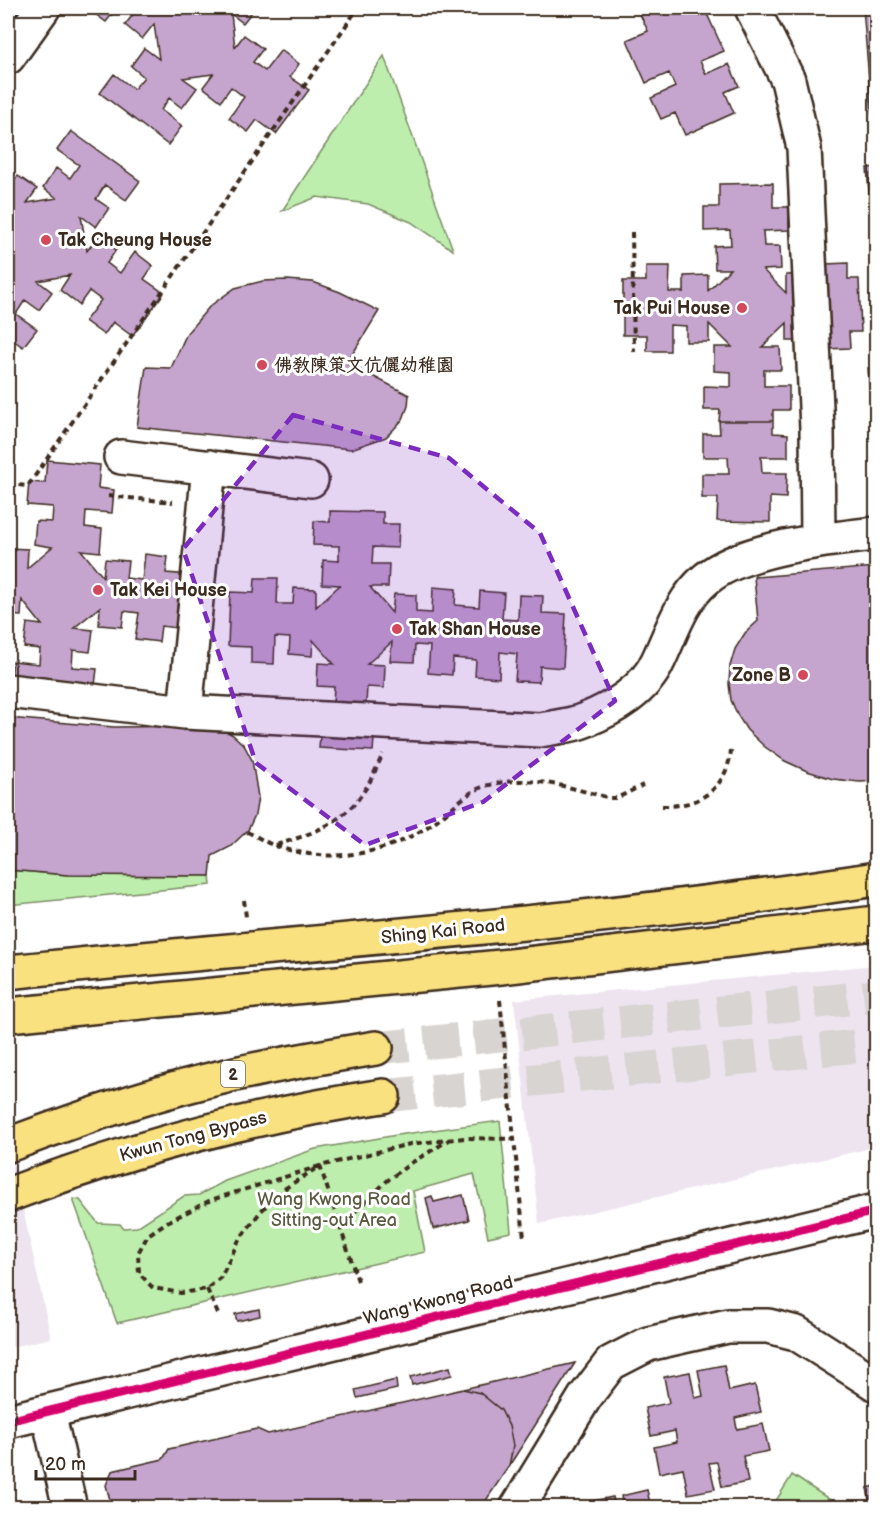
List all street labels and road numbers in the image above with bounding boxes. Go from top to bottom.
street label: Shing Kai Road [380,915,506,948]
road number: 2 [221,1061,245,1087]
street label: Kwun Tong Bypass [117,1107,269,1166]
street label: Wang Kwong Road [361,1272,515,1329]

